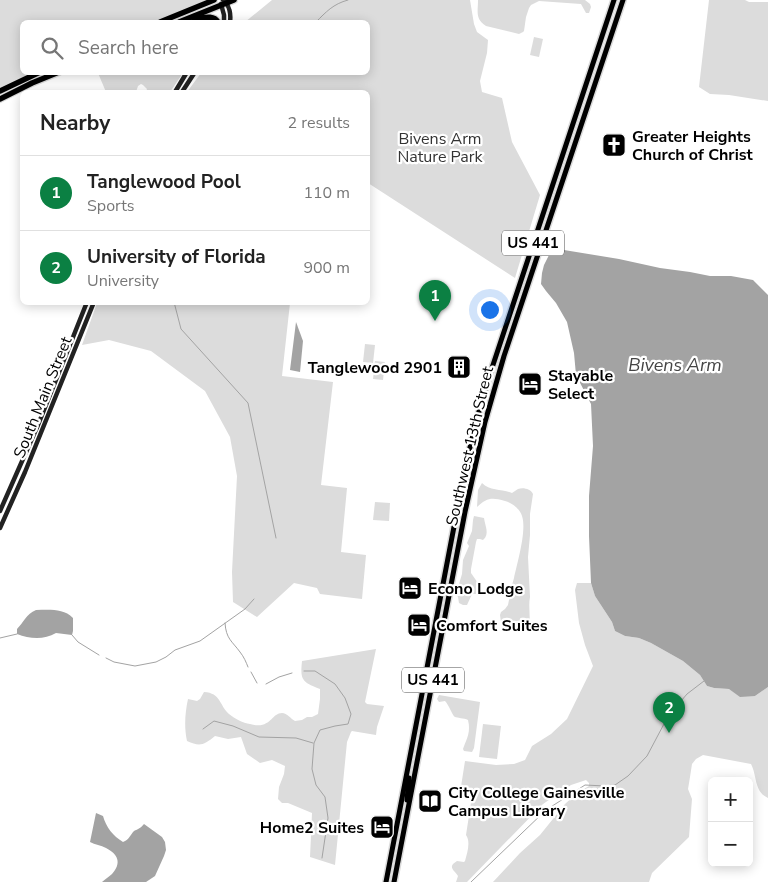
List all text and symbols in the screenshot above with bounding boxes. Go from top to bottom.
search box [20,20,370,75]
icon: search [38,34,66,62]
text: Search here [78,35,179,61]
text: Nearby [40,109,110,137]
text: 2 results [288,112,350,134]
place label: Greater Heights Church of Christ [632,126,753,166]
park label: Bivens Arm Nature Park [397,128,484,168]
church icon: Greater Heights Church of Christ [601,132,627,158]
text: Tanglewood Pool [87,169,241,195]
text: 1 [51,182,61,204]
text: 110 m [303,182,350,204]
text: Sports [87,195,135,217]
road number: US 441 [502,230,564,256]
text: University of Florida [87,244,266,270]
text: 2 [51,257,61,279]
text: 900 m [303,257,350,279]
text: University [87,270,159,292]
pin: 1 [419,280,451,321]
your location [477,297,503,323]
street label: South Main Street [9,333,77,461]
water label: Bivens Arm [628,353,722,377]
building icon: Tanglewood 2901 [446,354,472,380]
place label: Tanglewood 2901 [308,357,442,379]
street label: Southwest 13th Street [441,364,499,528]
place label: Stayable Select [548,365,613,405]
hotel icon: Stayable Select [517,371,543,397]
hotel icon: Econo Lodge [397,575,423,601]
place label: Econo Lodge [428,578,523,600]
hotel icon: Comfort Suites [406,612,432,638]
place label: Comfort Suites [436,615,548,637]
road number: US 441 [402,668,464,692]
pin: 2 [653,692,685,733]
map controls [708,777,753,867]
button: + [708,777,753,822]
place label: City College Gainesville Campus Library [448,782,625,822]
library icon: City College Gainesville Campus Library [417,788,443,814]
hotel icon: Home2 Suites [369,814,395,840]
place label: Home2 Suites [260,817,364,839]
button: − [708,822,753,867]

